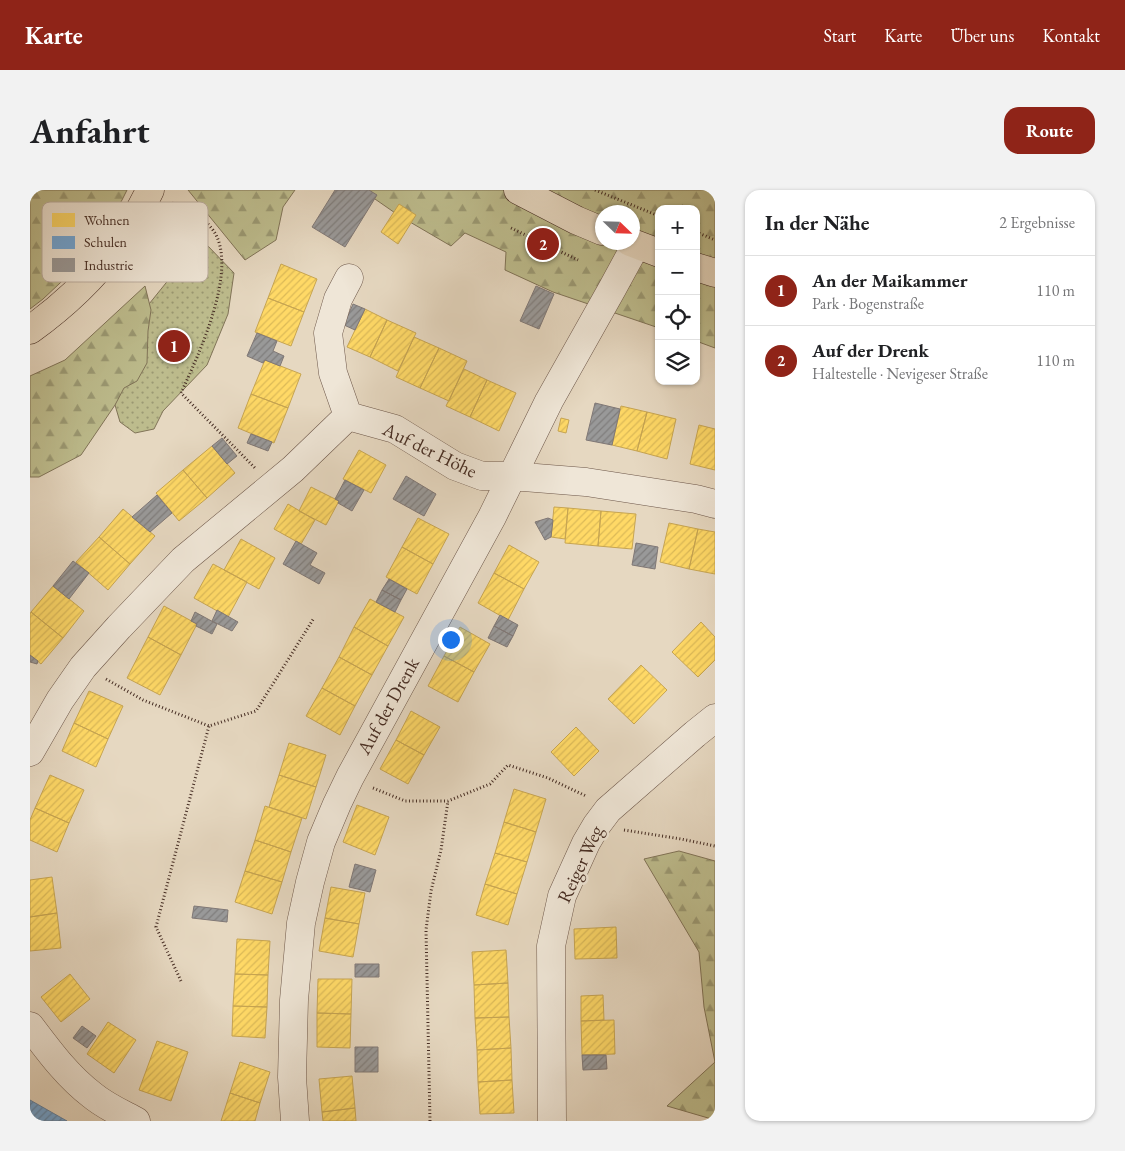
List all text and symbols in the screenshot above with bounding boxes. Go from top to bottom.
text: Karte [25,20,83,51]
text: Start [823,24,856,47]
text: Karte [884,24,922,47]
text: Über uns [950,24,1014,47]
text: Kontakt [1042,24,1100,47]
button: Route [1004,107,1095,154]
text: Anfahrt [30,108,150,153]
legend [42,202,208,282]
north arrow [595,205,640,250]
map controls [655,205,700,385]
button: + [655,205,700,250]
text: In der Nähe [765,209,870,236]
text: Wohnen [84,211,130,229]
text: 2 Ergebnisse [999,212,1075,233]
pin: 2 [527,225,559,263]
text: Schulen [84,233,128,251]
button: − [655,250,700,295]
text: Industrie [84,256,134,274]
text: An der Maikammer [812,268,968,293]
text: 1 [777,280,785,301]
text: 110 m [1036,280,1075,301]
text: Park · Bogenstraße [812,293,924,314]
button: locate [655,295,700,340]
pin: 1 [158,327,190,365]
text: Auf der Drenk [812,338,929,363]
button: layers [655,340,700,385]
text: 2 [777,350,785,371]
text: 110 m [1036,350,1075,371]
text: Haltestelle · Nevigeser Straße [812,363,988,384]
street label: Auf der Höhe [378,416,481,484]
your location [438,627,464,653]
street label: Auf der Drenk [351,652,425,760]
street label: Reiger Weg [551,821,609,907]

